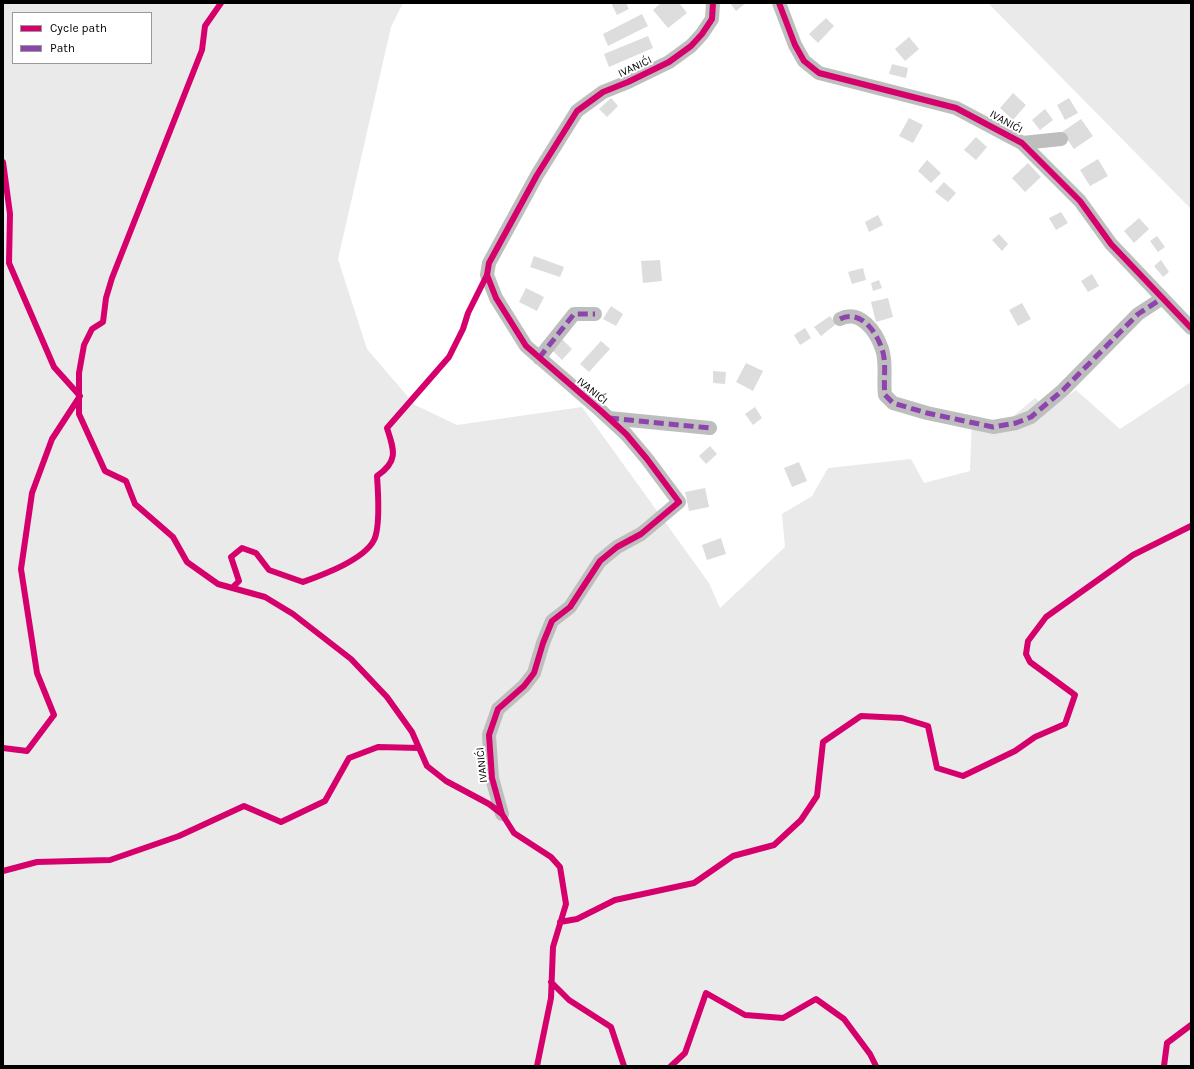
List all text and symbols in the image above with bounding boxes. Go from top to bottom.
legend [12,12,152,64]
text: Cycle path [50,21,107,35]
text: Path [50,41,75,55]
street label: IVANIĆI [616,53,654,81]
street label: IVANIĆI [987,108,1025,136]
street label: IVANIĆI [574,375,610,407]
street label: IVANIĆI [474,747,490,783]

